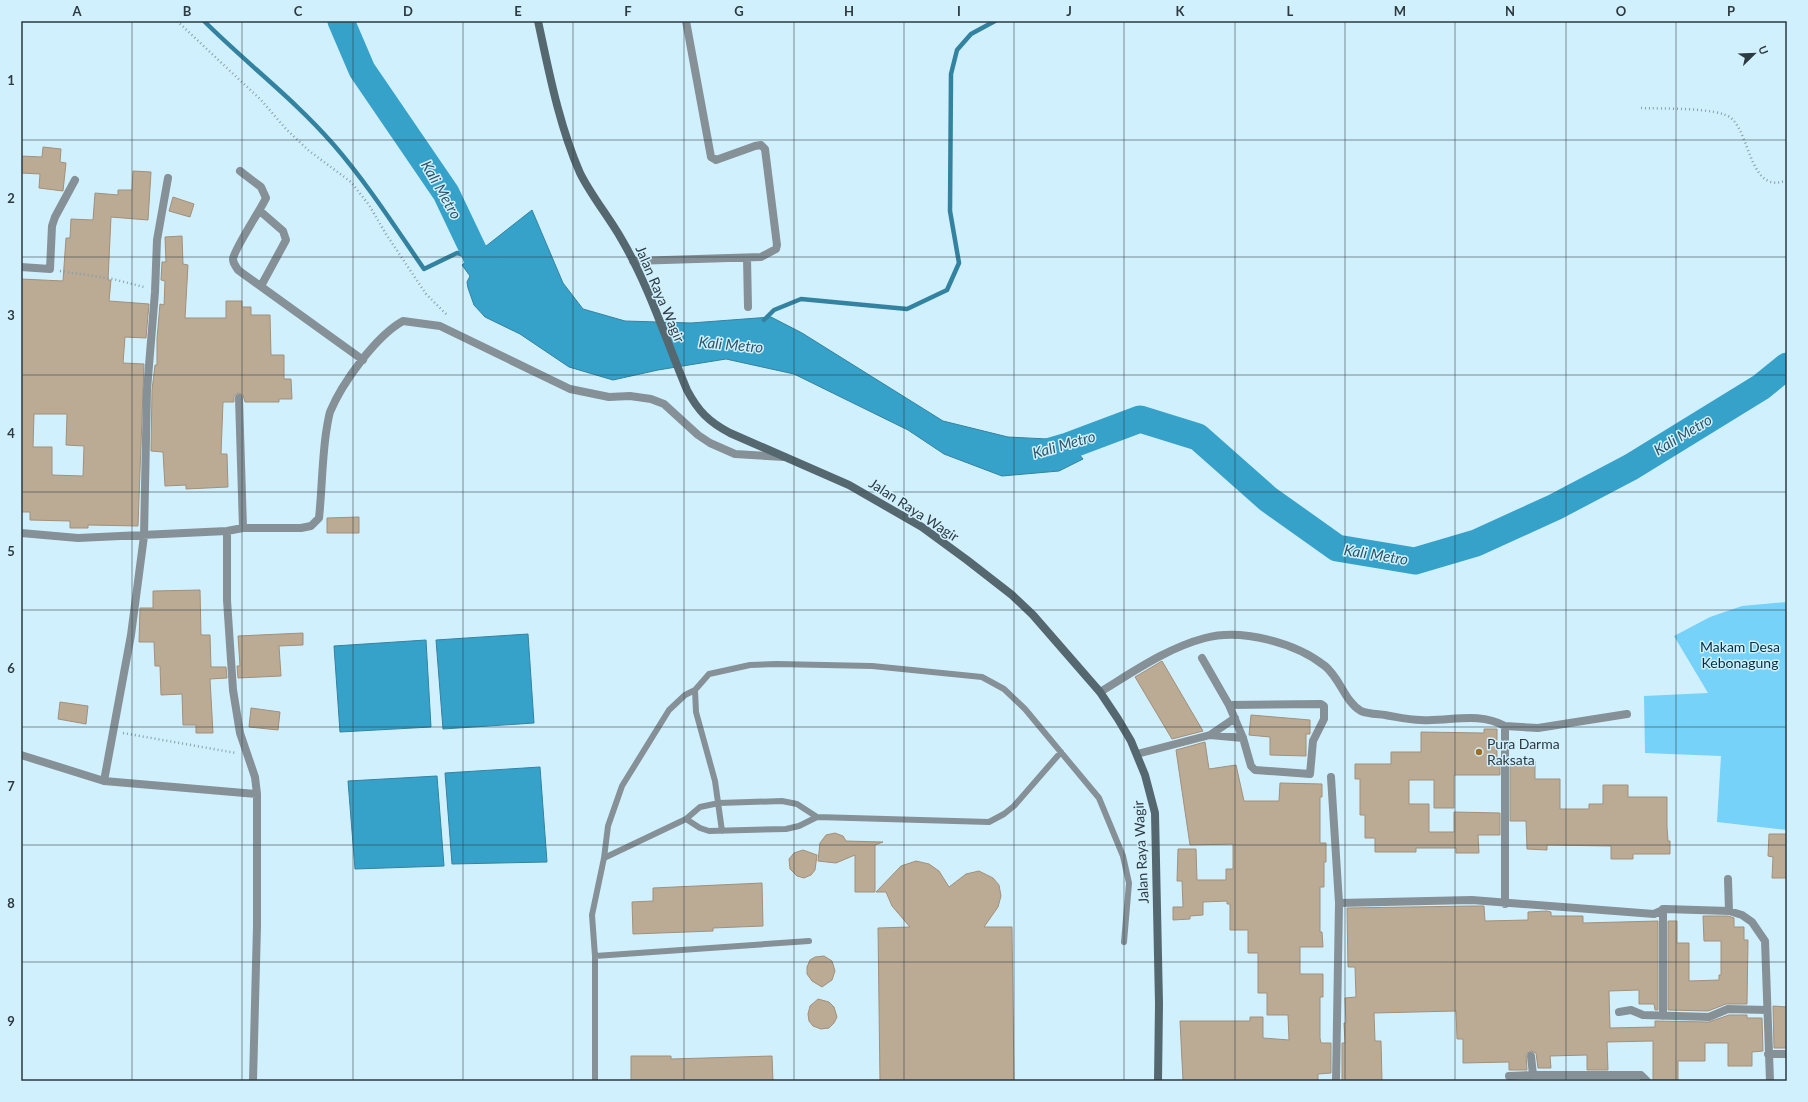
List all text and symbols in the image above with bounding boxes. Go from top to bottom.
text: A [71,3,82,19]
text: B [183,3,192,19]
text: C [294,3,303,19]
text: D [403,3,413,19]
text: E [514,3,522,19]
text: F [624,3,632,19]
text: G [734,3,744,19]
text: H [844,3,854,19]
text: I [957,3,961,19]
text: J [1066,3,1072,19]
text: K [1176,3,1186,19]
text: L [1287,3,1294,19]
text: M [1394,3,1406,19]
text: N [1505,3,1515,19]
text: O [1616,3,1627,19]
text: P [1727,3,1735,19]
north arrow [1734,34,1774,74]
text: U [1756,44,1771,56]
text: 1 [7,72,15,88]
water label: Kali Metro [418,157,466,222]
text: 2 [7,190,15,206]
street label: Jalan Raya Wagir [632,243,689,345]
text: 3 [7,307,15,323]
water label: Kali Metro [698,332,764,356]
water label: Kali Metro [1650,410,1715,459]
text: 4 [7,425,15,441]
water label: Kali Metro [1030,426,1097,462]
street label: Jalan Raya Wagir [866,474,962,545]
water label: Kali Metro [1343,540,1410,568]
text: 5 [7,543,15,559]
park label: Makam Desa Kebonagung [1700,638,1780,671]
text: 6 [7,660,15,676]
place label: Pura Darma Raksata [1487,735,1560,768]
marker: Pura Darma Raksata [1474,747,1484,757]
text: 7 [7,778,15,794]
street label: Jalan Raya Wagir [1129,800,1152,904]
text: 8 [7,895,15,911]
text: 9 [7,1013,15,1029]

